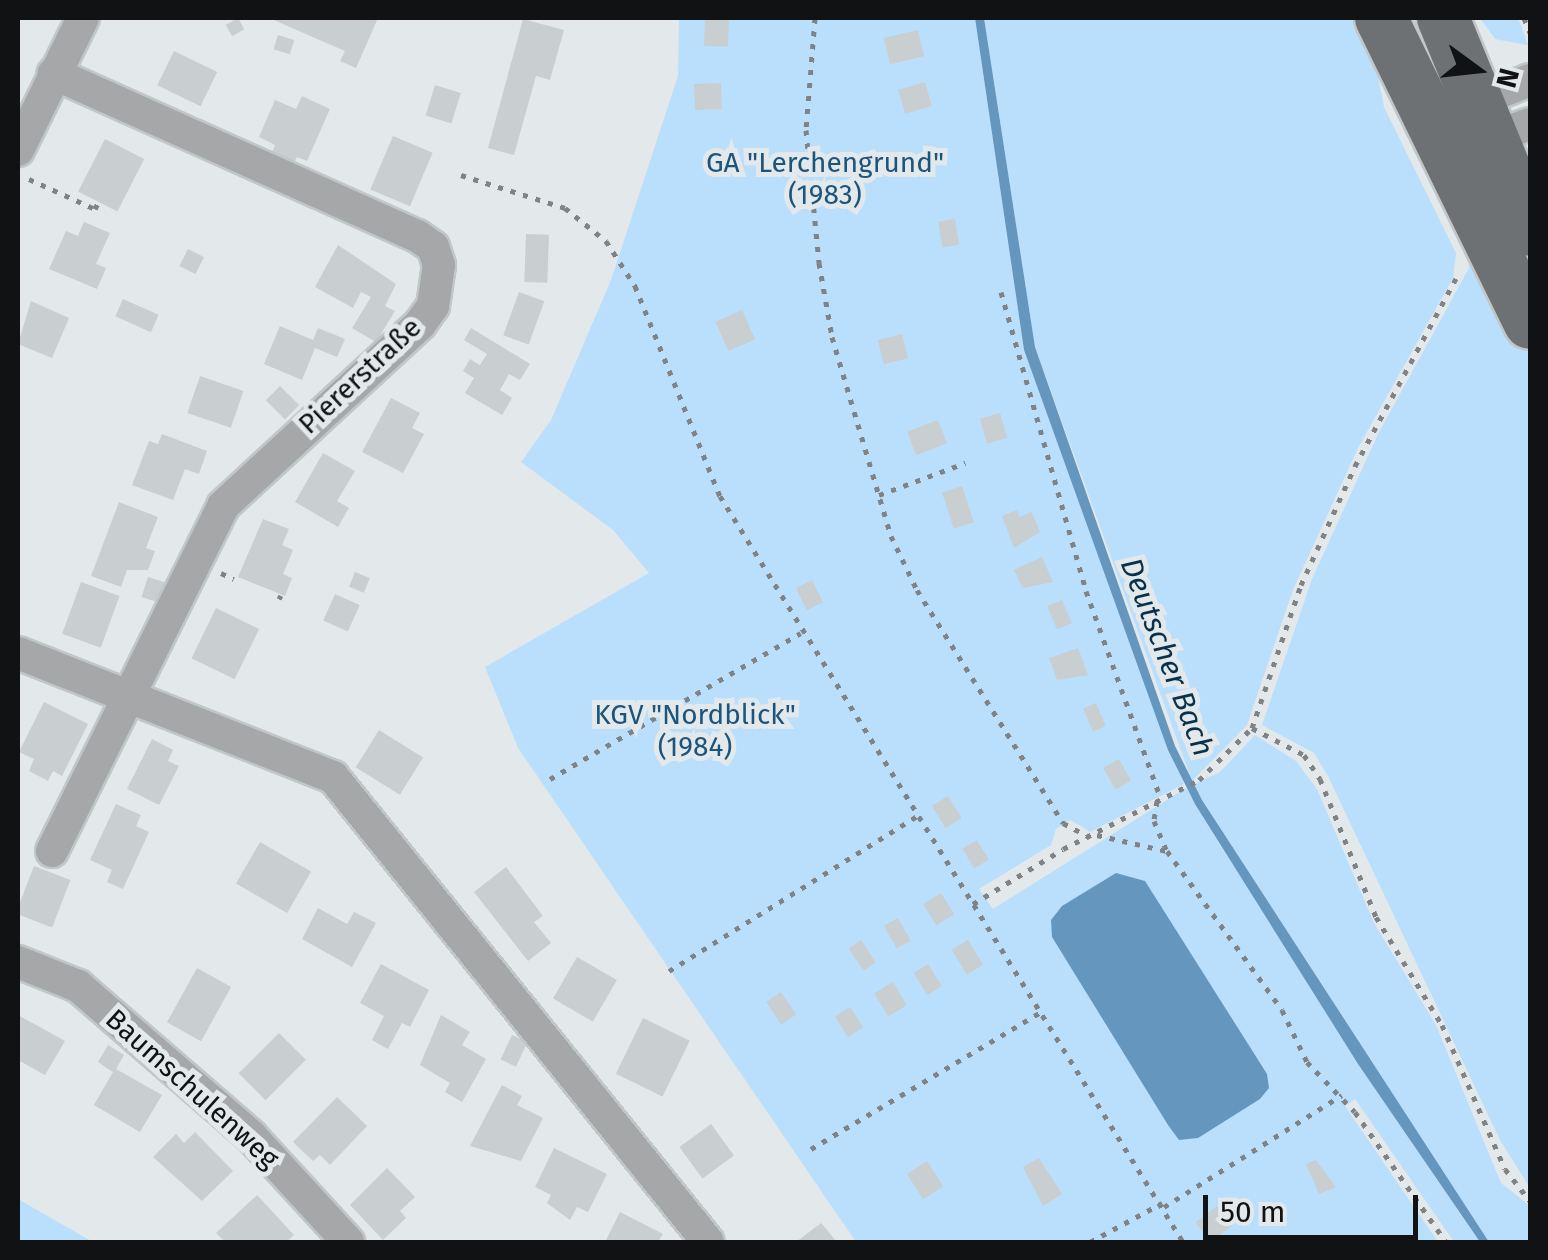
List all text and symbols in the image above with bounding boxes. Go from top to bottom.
north arrow [1428,20,1528,120]
text: N [1489,65,1526,91]
park label: GA "Lerchengrund" (1983) [706,146,944,212]
street label: Piererstraße [292,311,428,441]
water label: Deutscher Bach [1113,553,1221,761]
park label: KGV "Nordblick" (1984) [594,698,796,764]
street label: Baumschulenweg [99,1002,285,1176]
scale bar [1208,1175,1423,1237]
text: 50 m [1220,1194,1285,1230]

